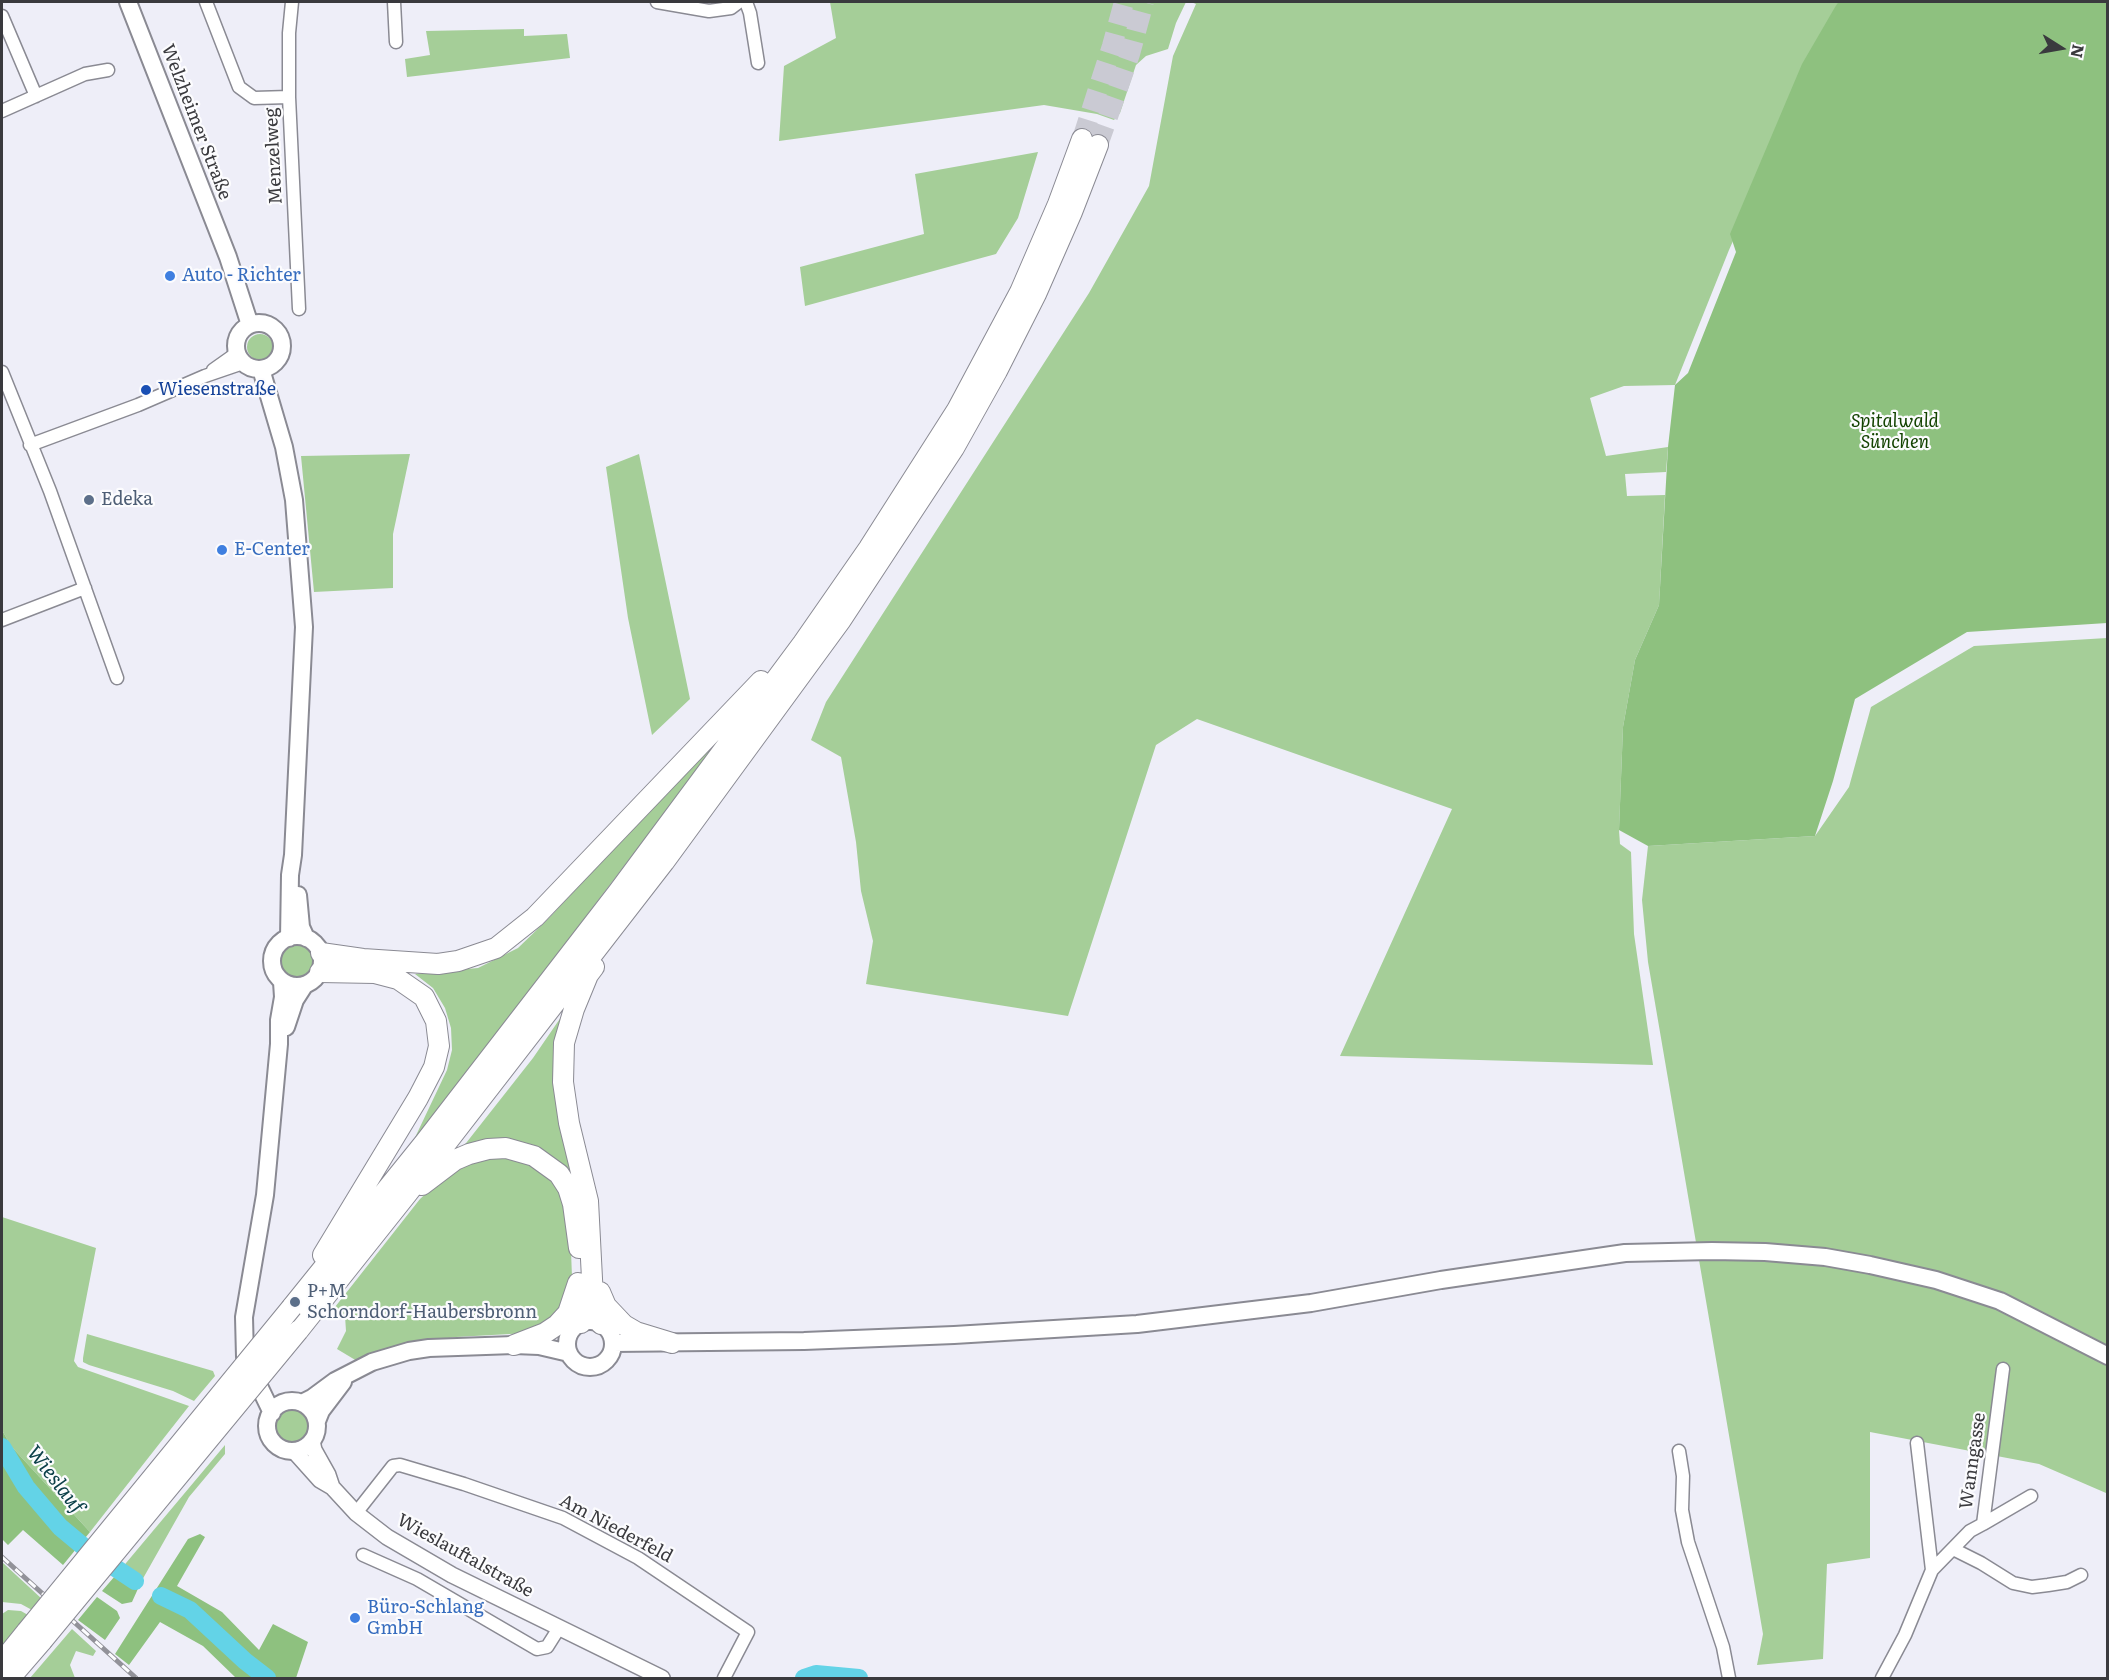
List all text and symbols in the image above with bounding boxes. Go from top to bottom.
north arrow [2031,18,2091,78]
street label: Welzheimer Straße [156,41,236,203]
text: N [2066,43,2092,60]
street label: Menzelweg [261,107,287,205]
place label: Auto - Richter [182,265,301,287]
marker: Auto - Richter [163,269,177,283]
place label: Wiesenstraße [158,379,276,401]
marker: Wiesenstraße [139,383,153,397]
park label: Spitalwald Sünchen [1851,411,1939,454]
place label: Edeka [101,489,153,511]
marker: Edeka [82,493,96,507]
place label: E-Center [234,539,310,561]
marker: E-Center [215,543,229,557]
place label: P+M Schorndorf-Haubersbronn [307,1281,537,1324]
marker: P+M Schorndorf-Haubersbronn [288,1295,302,1309]
street label: Wanngasse [1956,1411,1990,1511]
water label: Wieslauf [21,1441,89,1519]
street label: Am Niederfeld [556,1490,676,1568]
street label: Wieslauftalstraße [393,1510,537,1602]
place label: Büro-Schlang GmbH [367,1597,484,1640]
marker: Büro-Schlang GmbH [348,1611,362,1625]

